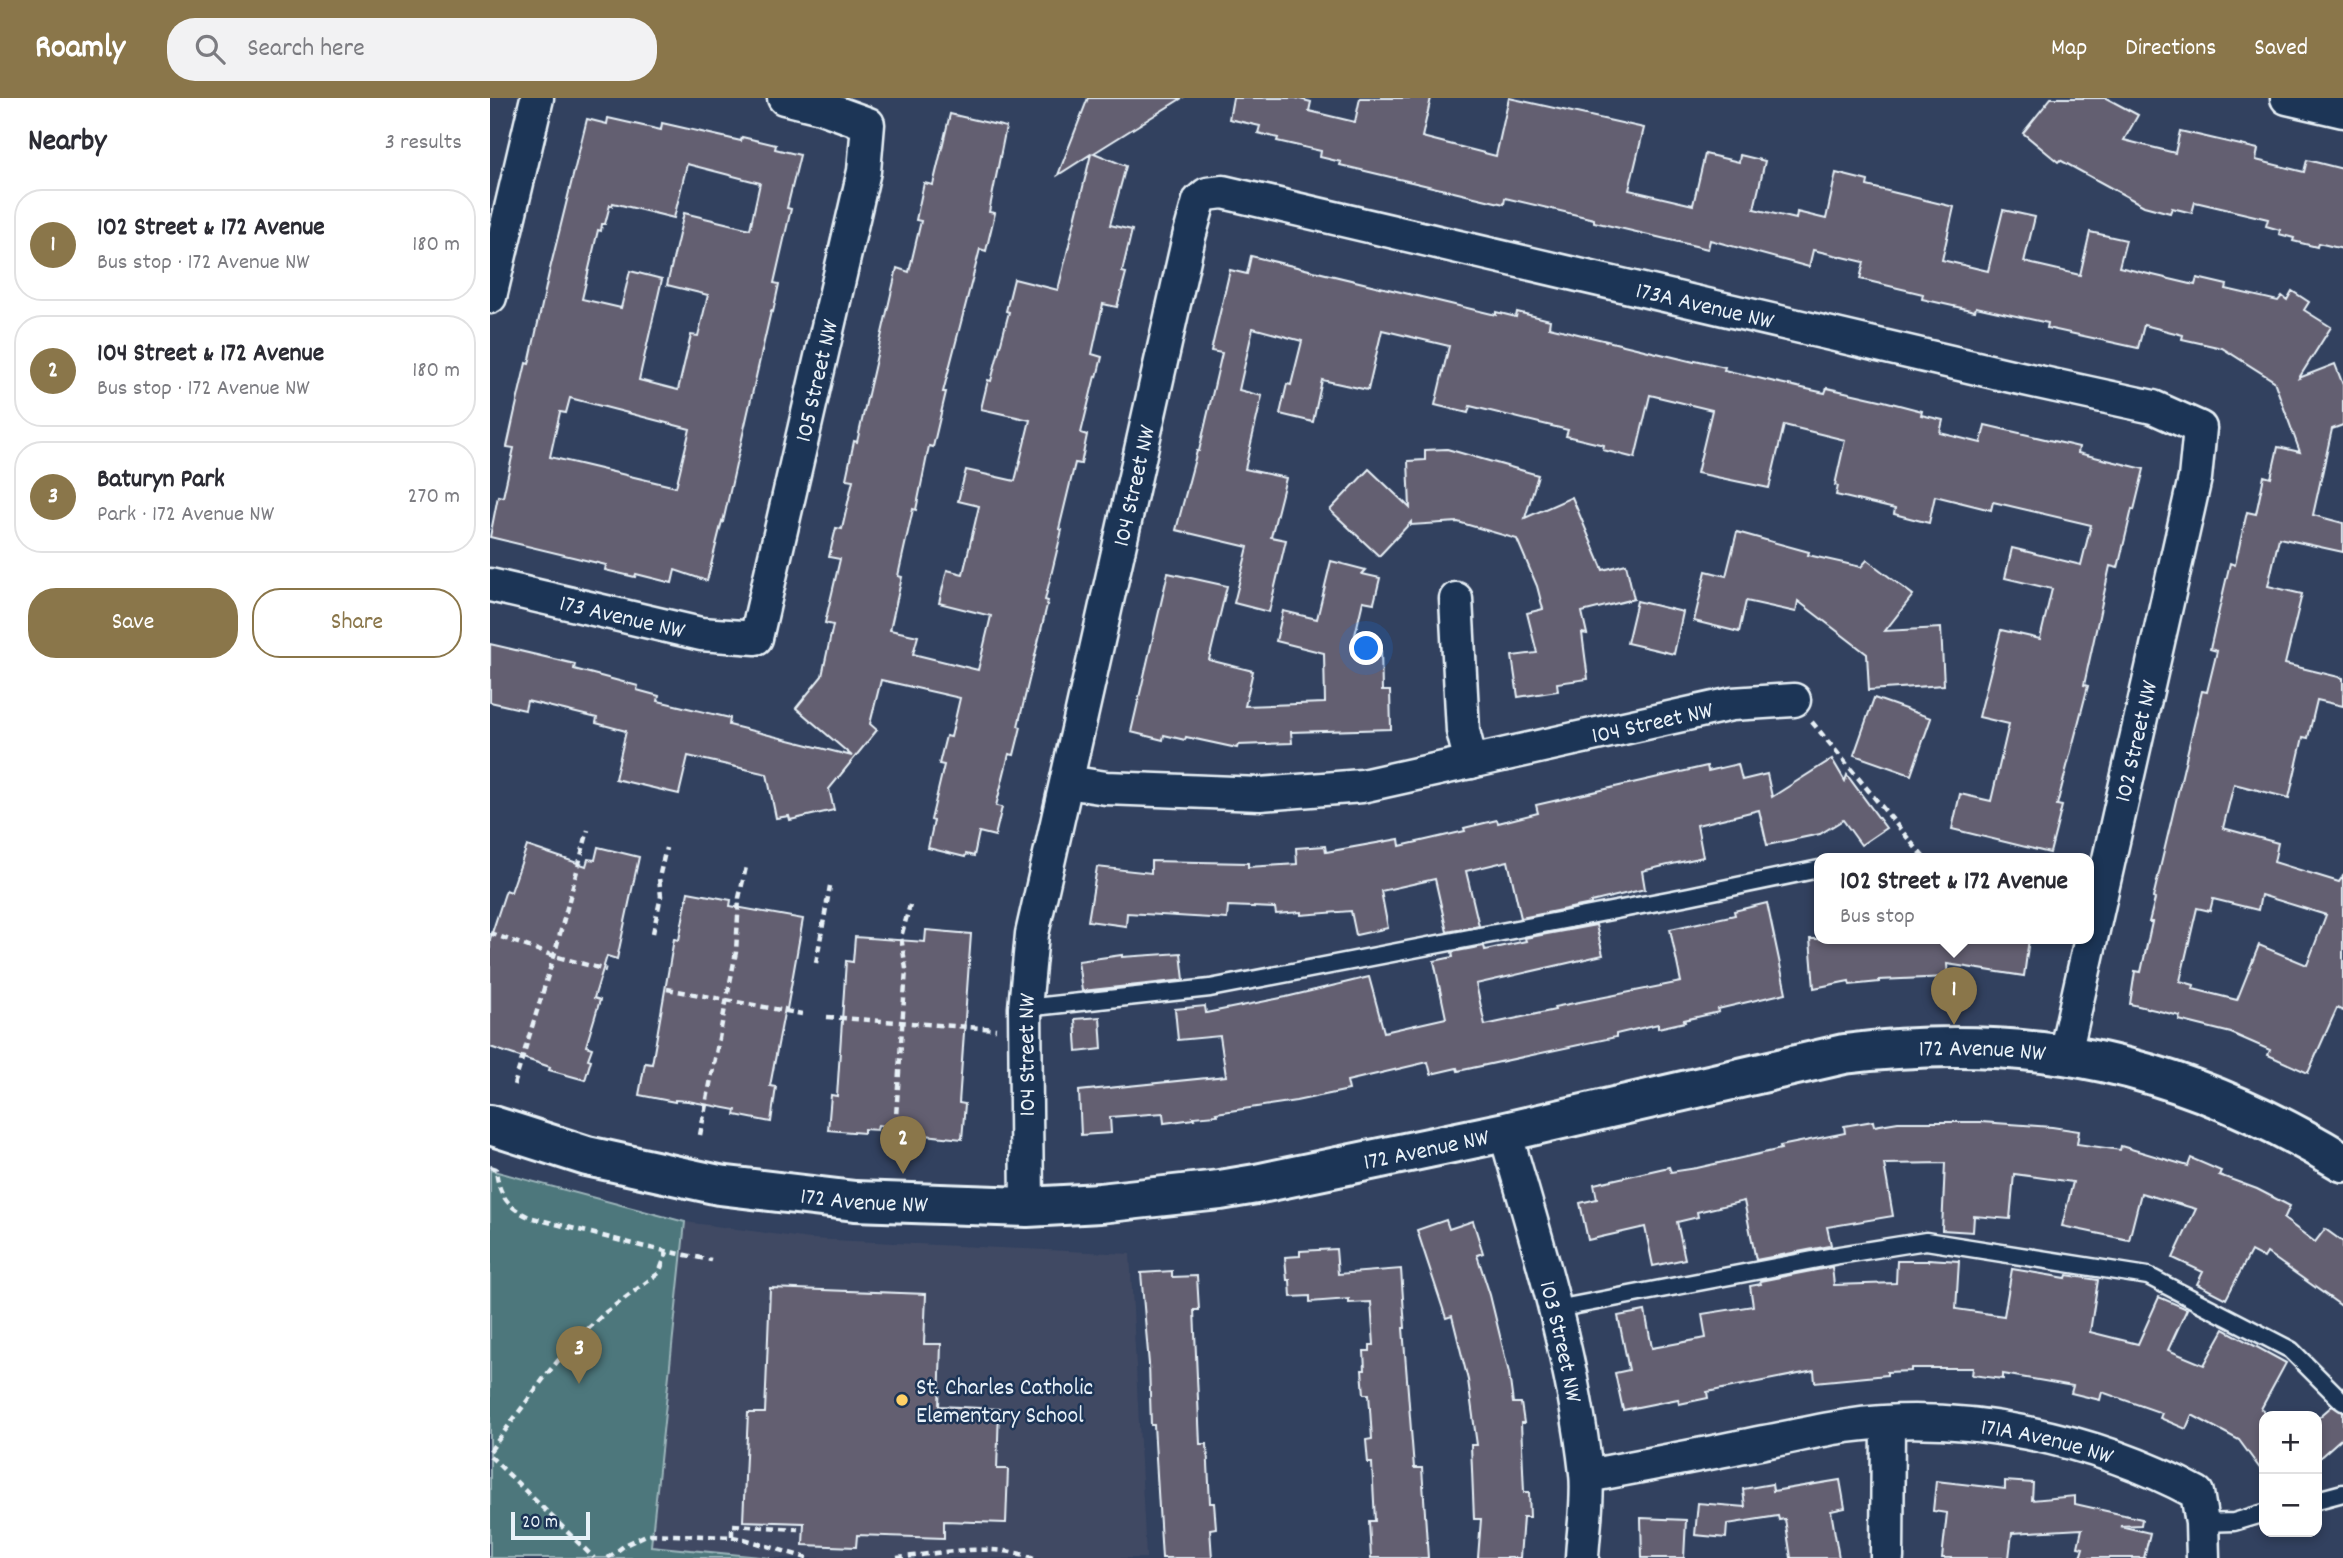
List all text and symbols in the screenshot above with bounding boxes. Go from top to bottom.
search box [167,18,657,81]
text: Roamly [35,26,125,73]
icon: search [191,30,229,68]
text: Search here [247,31,365,68]
text: Map [2051,32,2087,66]
text: Directions [2125,32,2216,66]
text: Saved [2254,32,2308,66]
text: Nearby [28,122,106,165]
text: 3 results [385,127,462,160]
text: 102 Street & 172 Avenue [97,210,325,247]
text: 1 [50,229,56,262]
text: 180 m [412,229,460,262]
text: Bus stop · 172 Avenue NW [97,247,310,280]
street label: 173A Avenue NW [1632,275,1777,340]
street label: 105 Street NW [788,317,849,446]
text: 104 Street & 172 Avenue [97,336,324,373]
text: 2 [48,355,58,388]
text: 180 m [412,355,460,388]
text: Bus stop · 172 Avenue NW [97,373,310,406]
street label: 104 Street NW [1106,422,1166,550]
text: Baturyn Park [97,462,225,499]
text: 3 [48,481,58,514]
text: 270 m [408,481,460,514]
text: Park · 172 Avenue NW [97,499,274,532]
button: Save [28,588,238,658]
button: Share [252,588,462,658]
street label: 173 Avenue NW [556,588,688,650]
your location [1349,631,1383,665]
street label: 102 Street NW [2107,677,2168,806]
street label: 104 Street NW [1589,695,1717,755]
popup [1814,853,2094,944]
text: 102 Street & 172 Avenue [1840,864,2068,901]
text: Bus stop [1840,901,1915,934]
pin: 1 [1931,967,1977,1025]
street label: 104 Street NW [1011,992,1046,1117]
street label: 172 Avenue NW [1918,1033,2047,1072]
pin: 2 [880,1116,926,1174]
street label: 172 Avenue NW [1361,1122,1493,1181]
street label: 172 Avenue NW [798,1181,928,1224]
street label: 103 Street NW [1529,1277,1589,1406]
pin: 3 [556,1326,602,1384]
place label: St. Charles Catholic Elementary School [916,1372,1093,1434]
marker: St. Charles Catholic Elementary School [894,1392,910,1408]
map controls [2259,1411,2322,1537]
button: + [2259,1411,2322,1474]
street label: 171A Avenue NW [1979,1412,2117,1475]
button: − [2259,1474,2322,1537]
scale bar [511,1509,590,1541]
text: 20 m [522,1510,558,1537]

